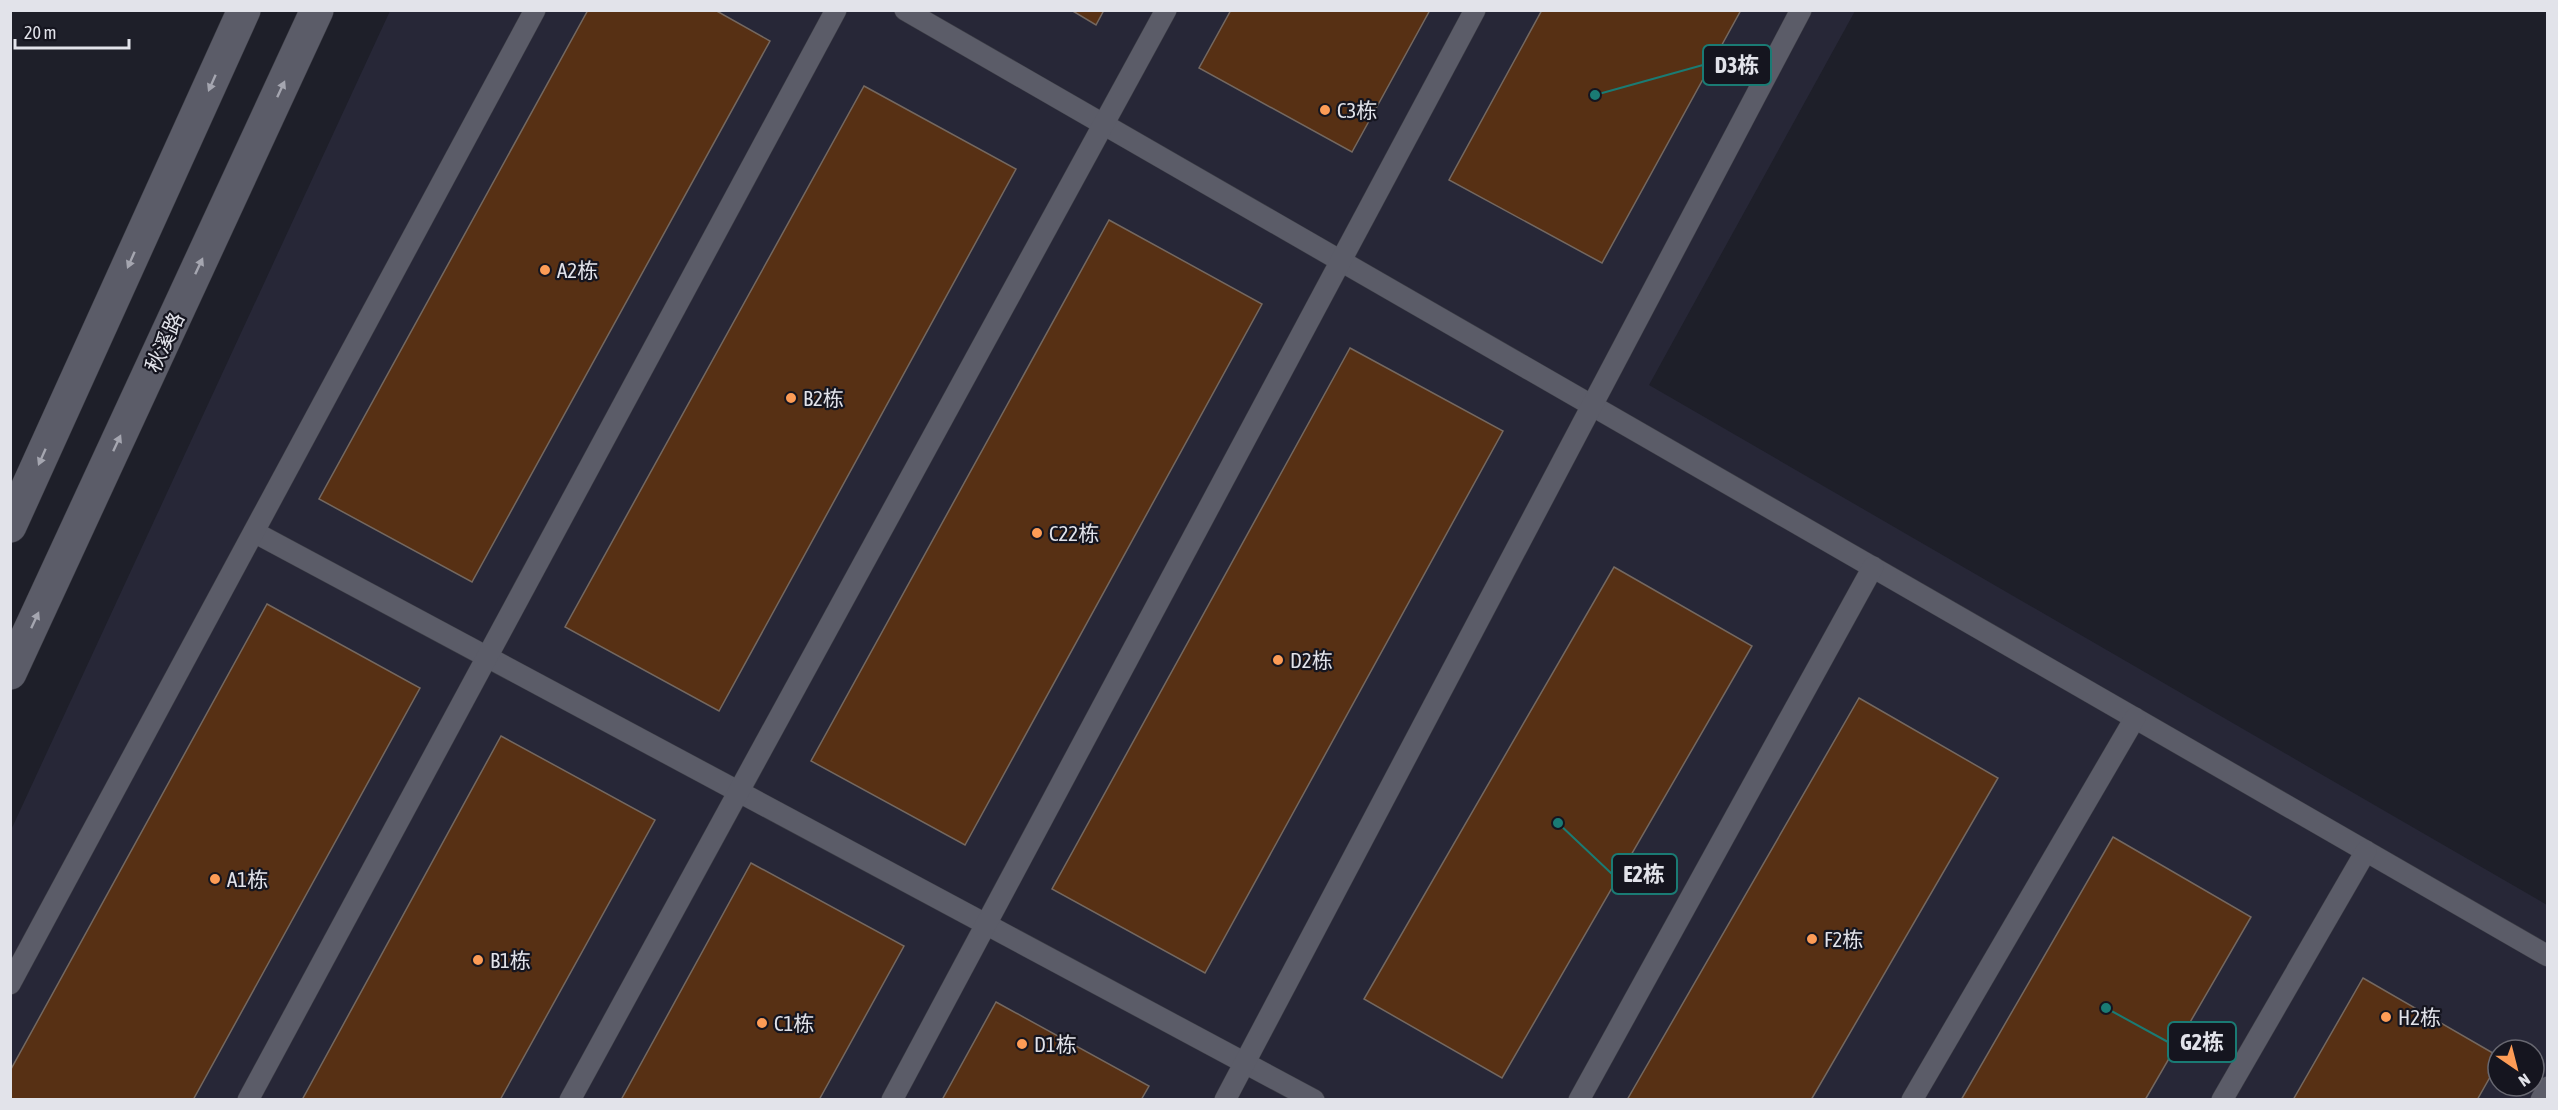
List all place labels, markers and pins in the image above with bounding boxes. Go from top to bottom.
callout: D3栋 [1703,45,1771,85]
place label: C3栋 [1337,98,1377,122]
marker: C3栋 [1318,103,1332,117]
place label: A2栋 [557,258,598,282]
marker: A2栋 [538,263,552,277]
place label: B2栋 [803,386,844,410]
marker: B2栋 [784,391,798,405]
place label: C22栋 [1049,521,1099,545]
marker: C22栋 [1030,526,1044,540]
place label: D2栋 [1290,648,1333,672]
marker: D2栋 [1271,653,1285,667]
callout: E2栋 [1612,854,1677,894]
place label: A1栋 [227,867,268,891]
marker: A1栋 [208,872,222,886]
place label: F2栋 [1824,927,1863,951]
marker: F2栋 [1805,932,1819,946]
place label: B1栋 [490,948,531,972]
marker: B1栋 [471,953,485,967]
place label: H2栋 [2398,1005,2441,1029]
marker: H2栋 [2379,1010,2393,1024]
place label: C1栋 [774,1011,814,1035]
marker: C1栋 [755,1016,769,1030]
callout: G2栋 [2168,1022,2236,1062]
place label: D1栋 [1034,1032,1077,1056]
marker: D1栋 [1015,1037,1029,1051]

